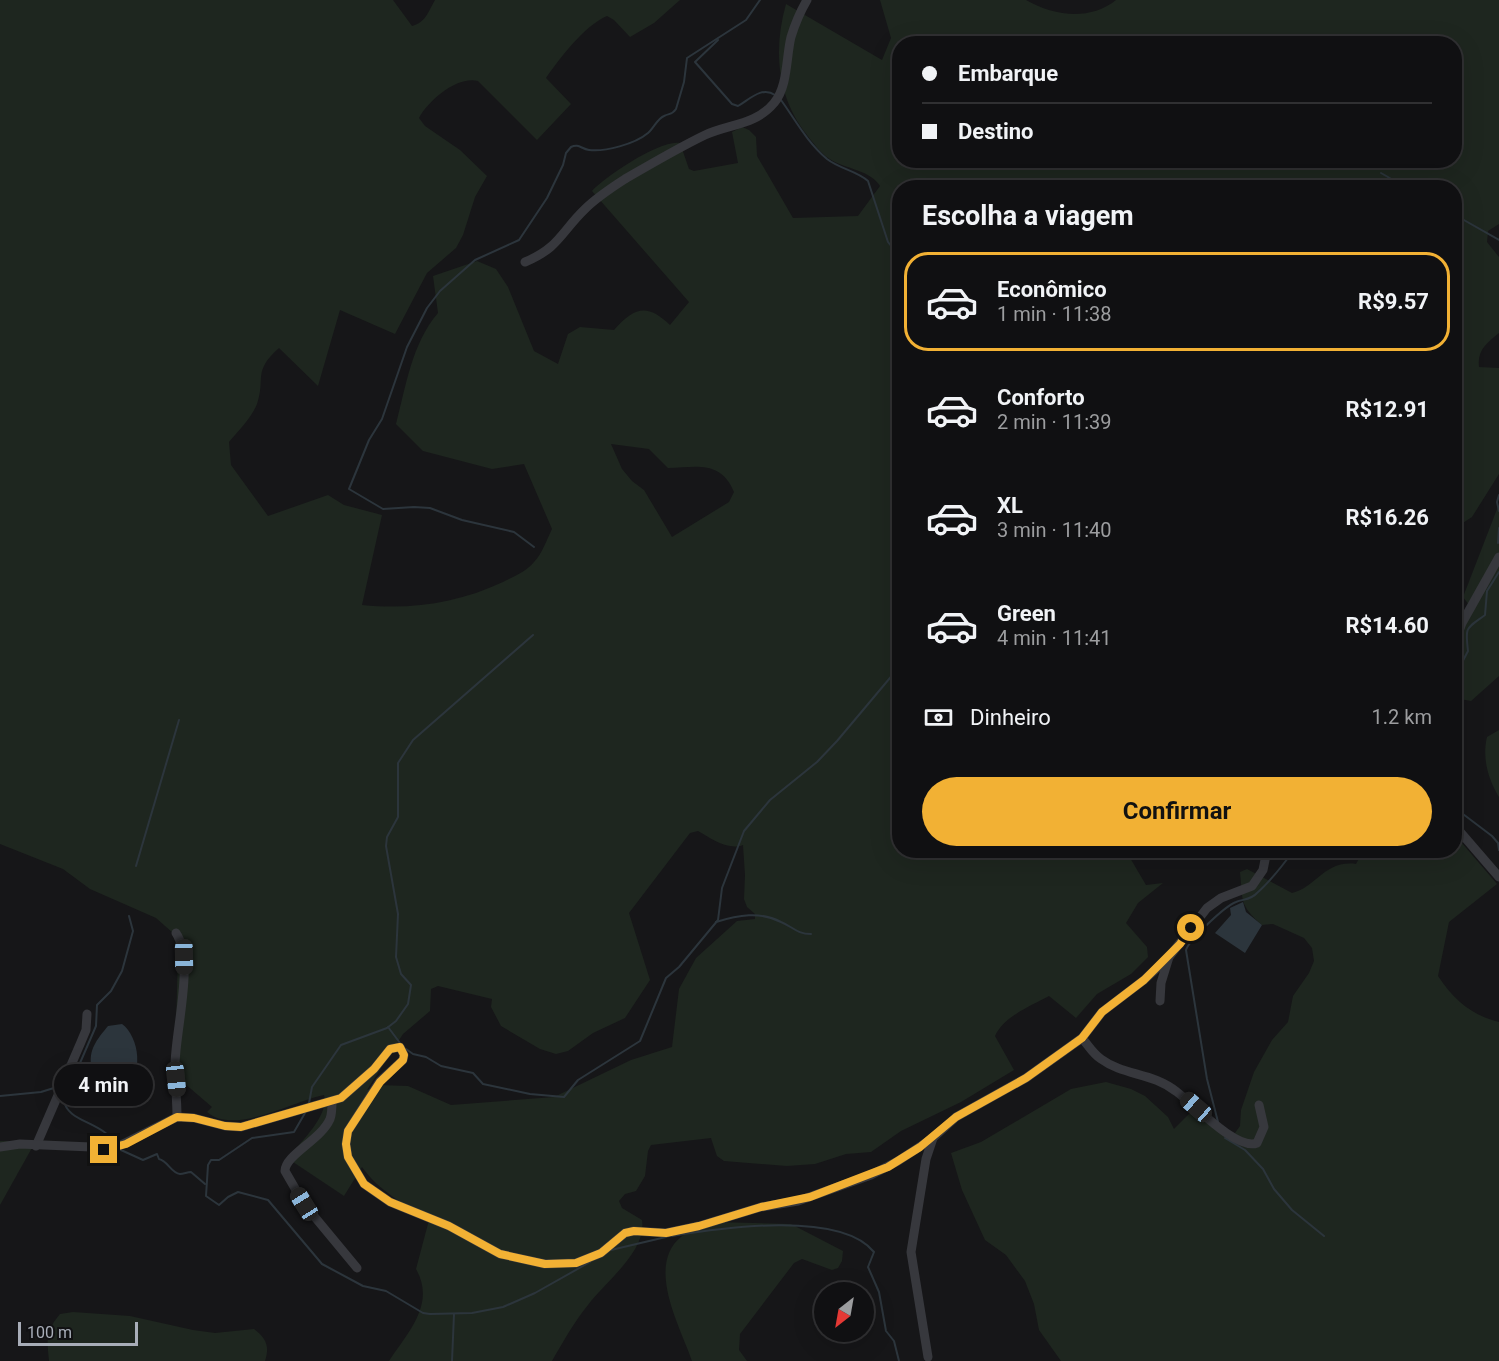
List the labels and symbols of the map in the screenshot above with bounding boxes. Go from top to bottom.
route start [1177,914,1204,941]
car [175,939,193,975]
car [165,1060,187,1098]
callout: 4 min [54,1063,154,1105]
car [1177,1088,1215,1126]
route end [90,1136,117,1163]
car [287,1184,321,1224]
north arrow [814,1282,874,1342]
scale bar [18,1319,138,1346]

